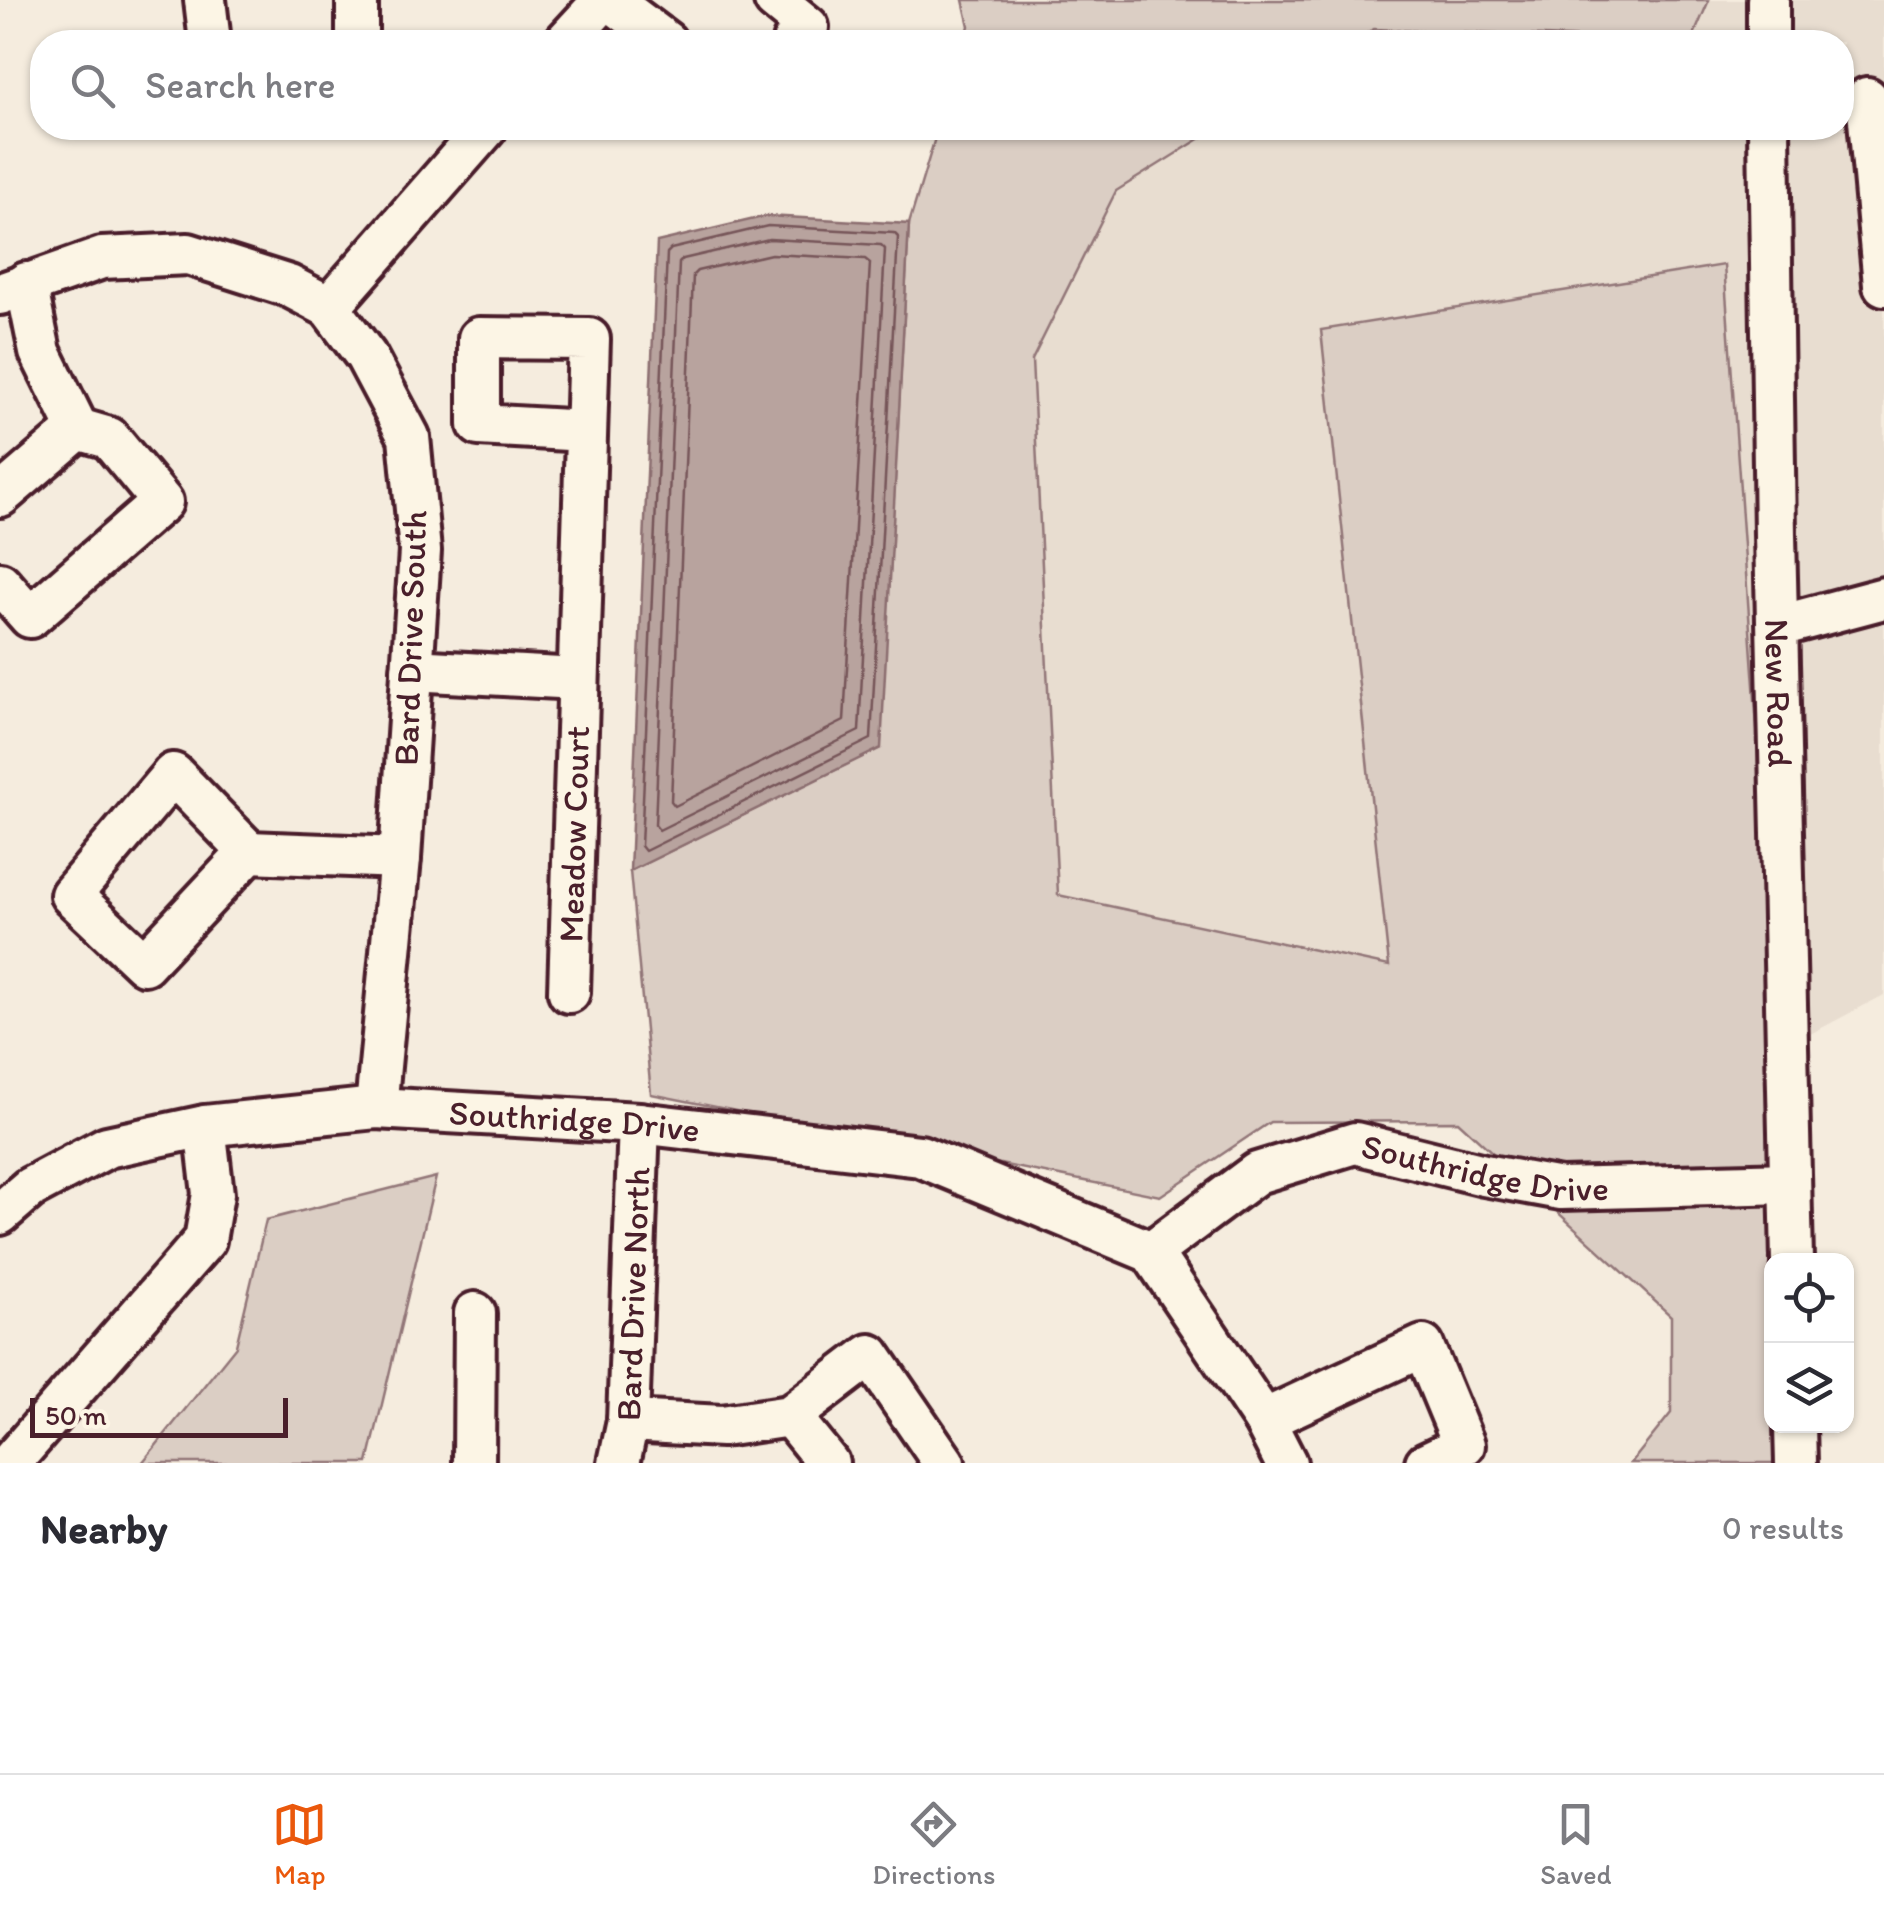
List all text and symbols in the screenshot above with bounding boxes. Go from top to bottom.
search box [30,30,1854,140]
icon: search [65,58,120,113]
text: Search here [145,62,336,108]
street label: Bard Drive South [385,509,435,767]
street label: New Road [1756,618,1801,768]
street label: Meadow Court [550,725,598,943]
street label: Southridge Drive [448,1091,702,1151]
street label: Southridge Drive [1357,1124,1609,1211]
street label: Bard Drive North [607,1166,658,1422]
map controls [1764,1253,1854,1433]
button: locate [1764,1253,1854,1343]
button: layers [1764,1343,1854,1433]
scale bar [30,1393,288,1438]
text: 50 m [45,1398,107,1432]
text: Nearby [40,1503,167,1554]
text: 0 results [1722,1509,1844,1547]
tab: Map [272,1797,327,1891]
tab: Directions [872,1797,995,1891]
tab: Saved [1540,1797,1612,1891]

